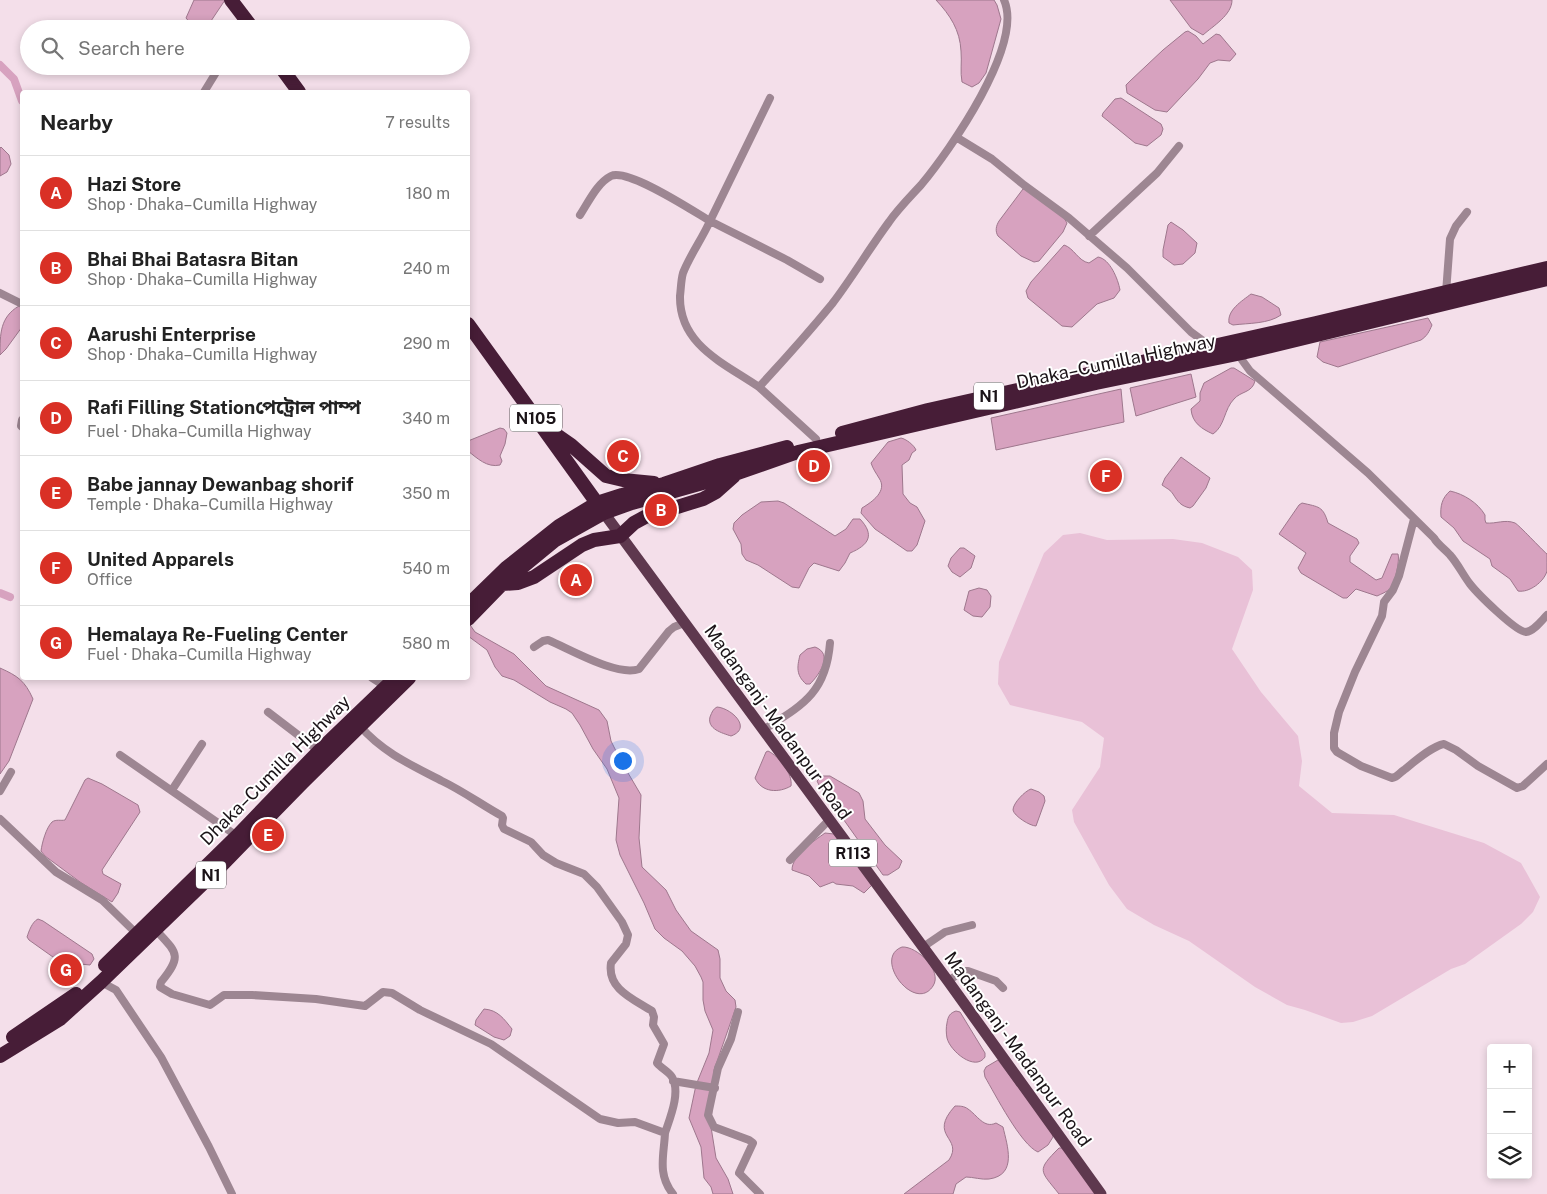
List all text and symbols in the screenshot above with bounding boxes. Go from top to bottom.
search box [20,20,470,75]
icon: search [38,34,66,62]
text: Search here [78,37,185,59]
text: Nearby [40,110,113,135]
text: 7 results [385,113,450,132]
text: Hazi Store [87,173,181,195]
text: A [50,184,62,203]
text: 180 m [406,184,450,203]
text: Shop · Dhaka–Cumilla Highway [87,195,317,214]
text: Bhai Bhai Batasra Bitan [87,248,298,270]
text: B [51,259,61,278]
text: 240 m [403,259,450,278]
text: Shop · Dhaka–Cumilla Highway [87,270,317,289]
text: Aarushi Enterprise [87,323,256,345]
street label: Dhaka–Cumilla Highway [1014,330,1218,392]
text: C [50,334,62,353]
text: 290 m [403,334,450,353]
text: Shop · Dhaka–Cumilla Highway [87,345,317,364]
road number: N1 [974,382,1004,410]
text: Rafi Filling Stationপেট্রোল পাম্প [87,396,361,418]
road number: N105 [510,404,562,432]
text: D [50,409,62,428]
text: 340 m [402,409,450,428]
text: Fuel · Dhaka–Cumilla Highway [87,422,311,441]
pin: C [607,437,639,475]
pin: D [798,447,830,485]
pin: F [1090,457,1122,495]
text: Babe jannay Dewanbag shorif [87,473,354,495]
text: E [51,484,61,503]
text: 350 m [402,484,450,503]
pin: B [645,491,677,529]
text: Temple · Dhaka–Cumilla Highway [87,495,333,514]
text: United Apparels [87,548,234,570]
text: F [51,559,61,578]
text: 540 m [402,559,450,578]
pin: A [560,561,592,599]
text: Office [87,570,133,589]
street label: Madanganj - Madanpur Road [700,620,856,824]
text: Hemalaya Re-Fueling Center [87,623,348,645]
text: G [50,634,62,653]
text: 580 m [402,634,450,653]
text: Fuel · Dhaka–Cumilla Highway [87,645,311,664]
street label: Dhaka–Cumilla Highway [196,690,355,849]
your location [610,748,636,774]
pin: E [252,816,284,854]
road number: R113 [829,840,877,866]
road number: N1 [196,862,226,888]
street label: Madanganj - Madanpur Road [940,947,1096,1151]
pin: G [50,951,82,989]
map controls [1487,1044,1532,1179]
button: + [1487,1044,1532,1089]
button: − [1487,1089,1532,1134]
button: layers [1487,1134,1532,1179]

